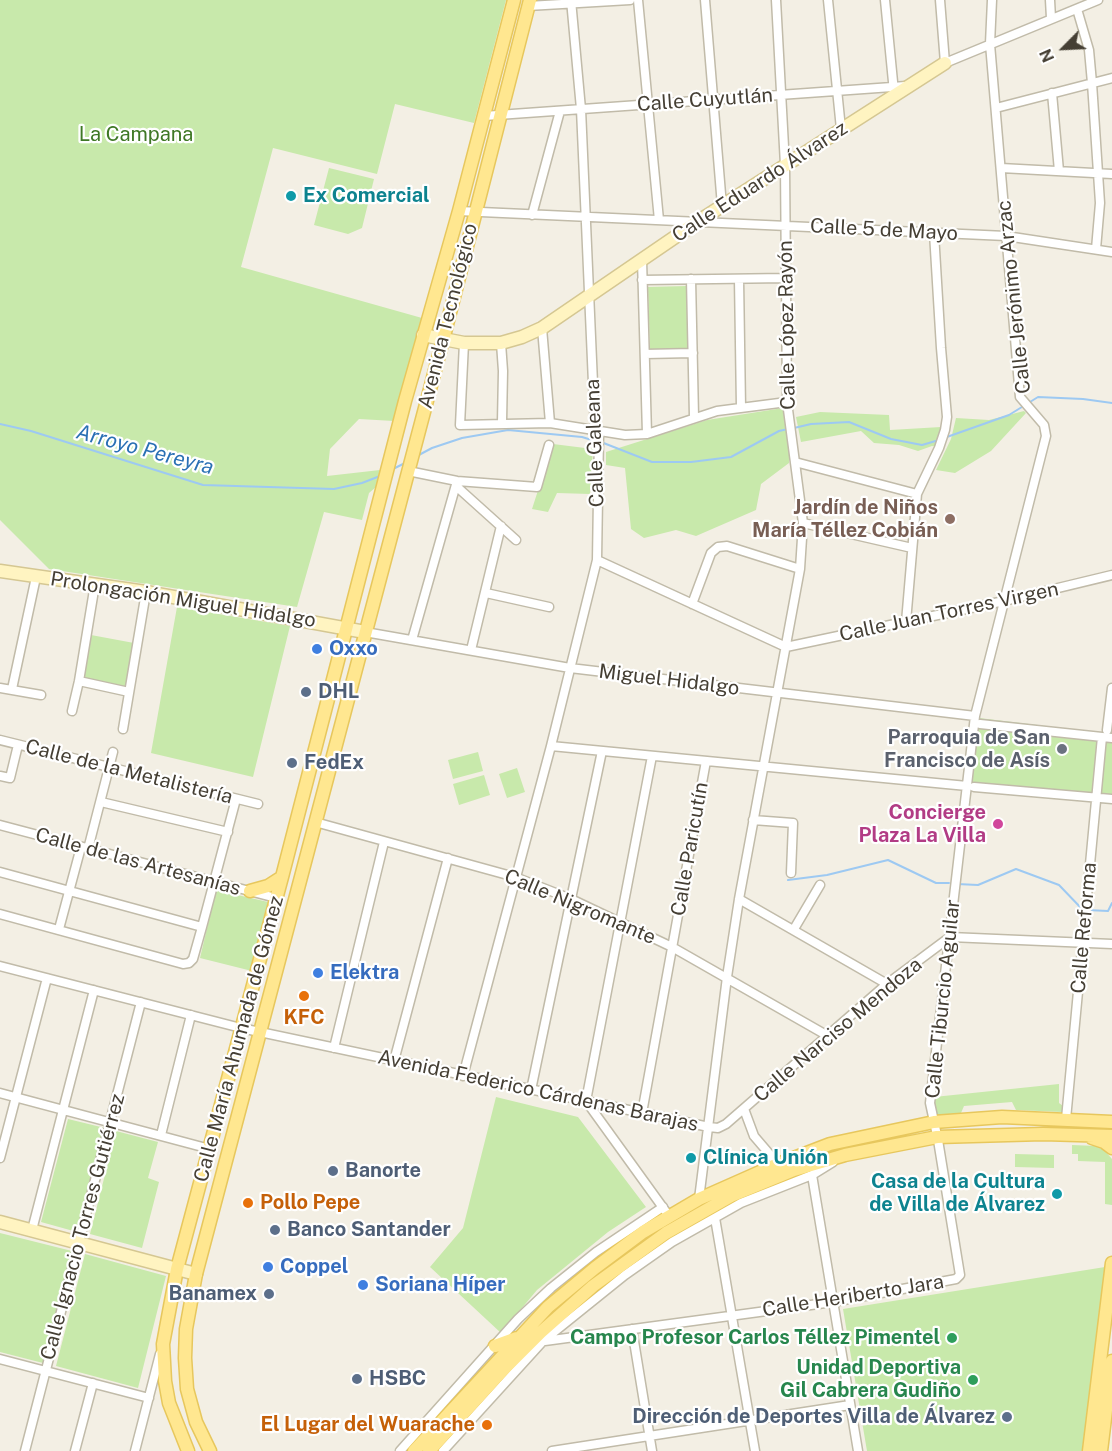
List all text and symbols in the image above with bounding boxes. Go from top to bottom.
north arrow [1034,18,1094,78]
text: N [1036,46,1058,65]
street label: Calle Cuyutlán [636,83,774,117]
street label: Calle Eduardo Álvarez [668,116,852,248]
park label: La Campana [79,123,193,147]
place label: Ex Comercial [303,184,430,208]
marker: Ex Comercial [284,189,298,203]
street label: Calle Jerónimo Arzac [992,199,1036,395]
street label: Calle 5 de Mayo [809,214,959,246]
street label: Avenida Tecnológico [413,221,483,411]
street label: Calle López Rayón [774,240,800,410]
street label: Calle Galeana [581,378,609,508]
water label: Arroyo Pereyra [74,420,216,480]
place label: Jardín de Niños María Téllez Cobián [752,496,938,543]
marker: Jardín de Niños María Téllez Cobián [943,512,957,526]
street label: Prolongación Miguel Hidalgo [49,567,317,633]
street label: Calle Juan Torres Virgen [837,577,1061,647]
place label: Oxxo [329,637,378,661]
marker: Oxxo [310,642,324,656]
street label: Miguel Hidalgo [597,659,741,701]
place label: DHL [318,680,359,704]
marker: DHL [299,685,313,699]
place label: Parroquia de San Francisco de Asís [884,726,1050,773]
street label: Calle de la Metalistería [23,735,235,809]
marker: Parroquia de San Francisco de Asís [1055,742,1069,756]
place label: FedEx [304,751,364,775]
marker: FedEx [285,756,299,770]
street label: Calle Paricutín [666,780,714,918]
place label: Concierge Plaza La Villa [858,801,986,848]
marker: Concierge Plaza La Villa [991,817,1005,831]
street label: Calle de las Artesanías [33,823,243,901]
street label: Calle Reforma [1066,861,1102,995]
street label: Calle Nigromante [501,864,659,950]
street label: Calle María Ahumada de Gómez [189,893,289,1185]
street label: Calle Tiburcio Aguilar [921,898,965,1100]
street label: Calle Narciso Mendoza [749,953,927,1107]
place label: Elektra [330,961,399,985]
marker: Elektra [311,966,325,980]
marker: KFC [297,989,311,1003]
place label: KFC [284,1006,324,1030]
street label: Avenida Federico Cárdenas Barajas [376,1045,700,1137]
street label: Calle Ignacio Torres Gutiérrez [36,1091,130,1363]
place label: Clínica Unión [703,1146,828,1170]
marker: Clínica Unión [684,1151,698,1165]
place label: Banorte [345,1159,421,1183]
marker: Banorte [326,1164,340,1178]
place label: Casa de la Cultura de Villa de Álvarez [869,1170,1045,1217]
marker: Casa de la Cultura de Villa de Álvarez [1050,1187,1064,1201]
place label: Pollo Pepe [260,1191,360,1215]
marker: Pollo Pepe [241,1196,255,1210]
place label: Banco Santander [287,1218,451,1242]
marker: Banco Santander [268,1223,282,1237]
place label: Coppel [280,1255,348,1279]
marker: Coppel [261,1260,275,1274]
street label: Calle Heriberto Jara [761,1270,945,1322]
place label: Soriana Híper [375,1273,505,1297]
marker: Soriana Híper [356,1278,370,1292]
place label: Banamex [168,1282,257,1306]
marker: Banamex [262,1287,276,1301]
place label: Campo Profesor Carlos Téllez Pimentel [570,1326,940,1350]
marker: Campo Profesor Carlos Téllez Pimentel [945,1331,959,1345]
place label: Unidad Deportiva Gil Cabrera Gudiño [780,1356,961,1403]
place label: HSBC [369,1367,426,1391]
marker: HSBC [350,1372,364,1386]
marker: Unidad Deportiva Gil Cabrera Gudiño [966,1373,980,1387]
place label: Dirección de Deportes Villa de Álvarez [632,1405,995,1429]
marker: Dirección de Deportes Villa de Álvarez [1000,1410,1014,1424]
place label: El Lugar del Wuarache [260,1413,475,1437]
marker: El Lugar del Wuarache [480,1418,494,1432]

